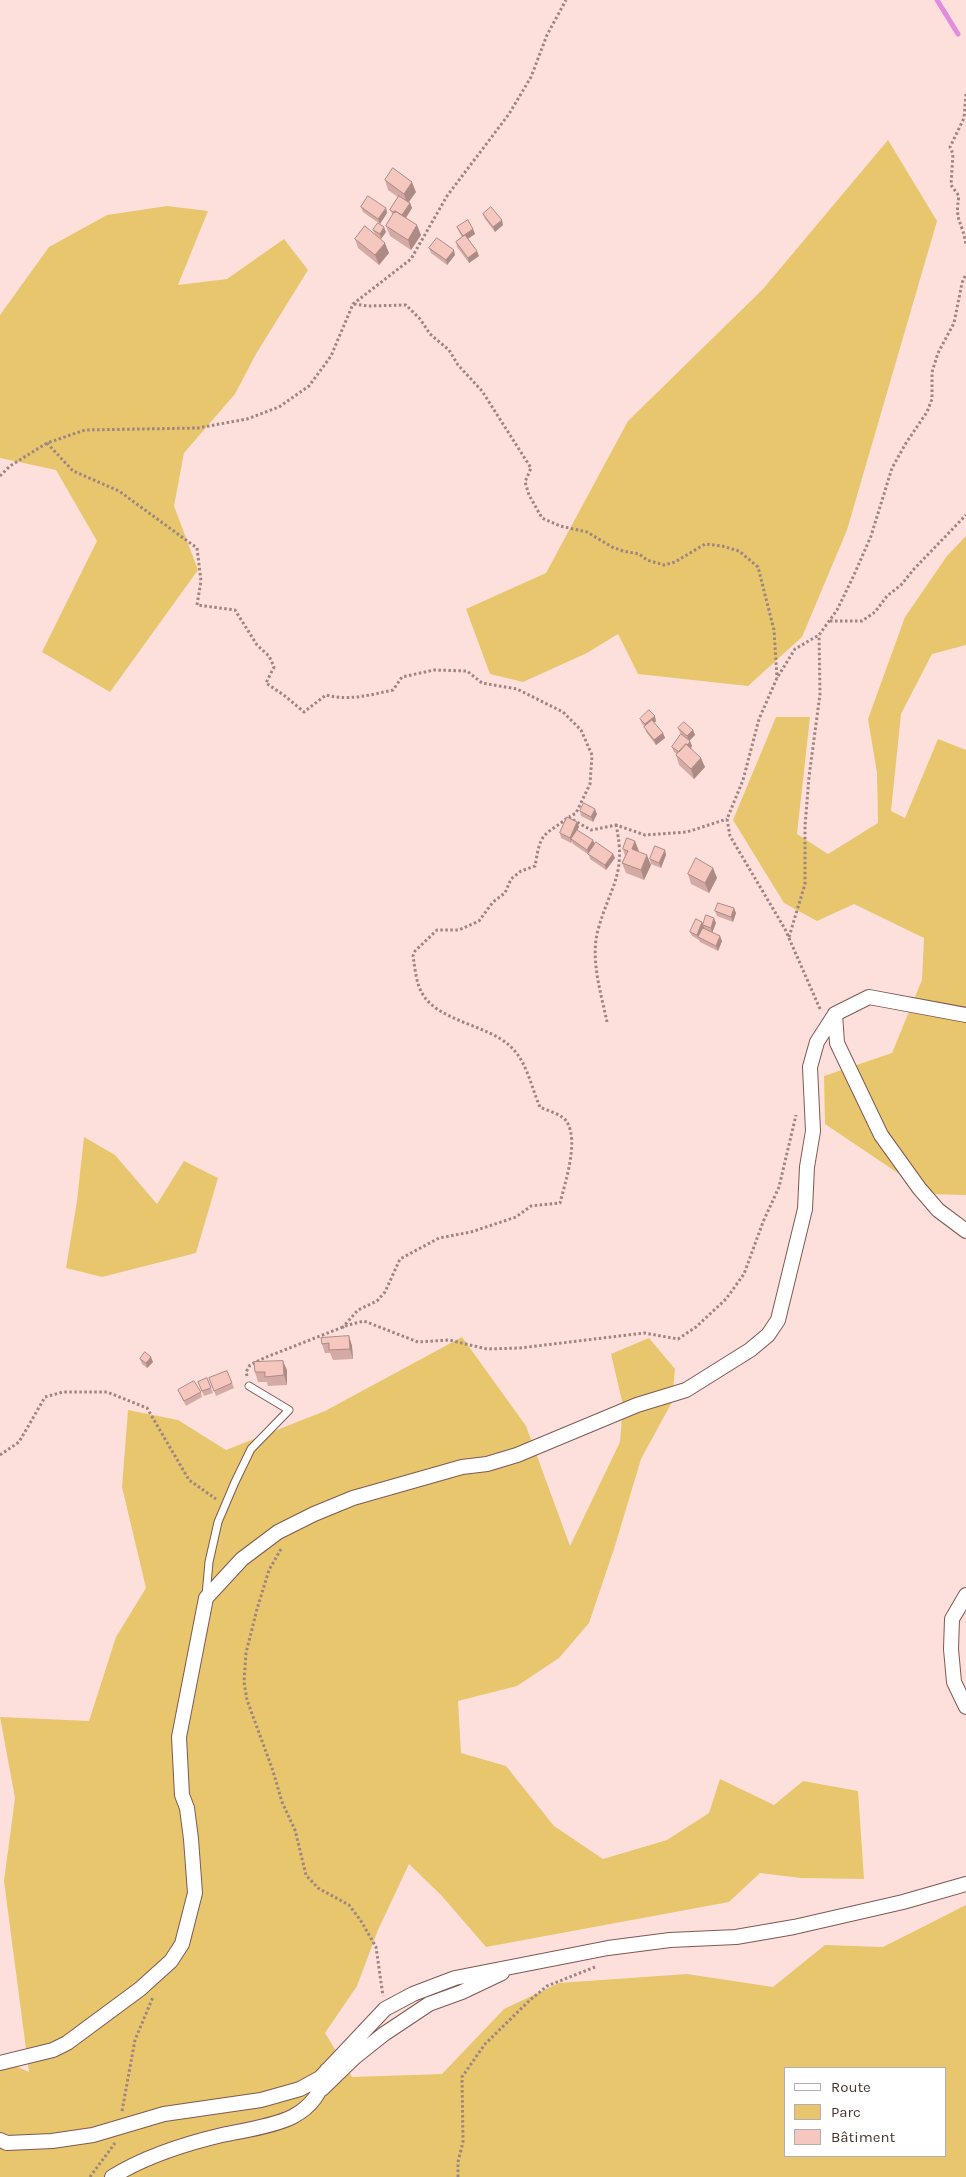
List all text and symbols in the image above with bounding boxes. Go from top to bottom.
legend [784,2067,946,2157]
text: Route [831,2078,871,2096]
text: Parc [831,2103,861,2121]
text: Bâtiment [831,2128,895,2146]

